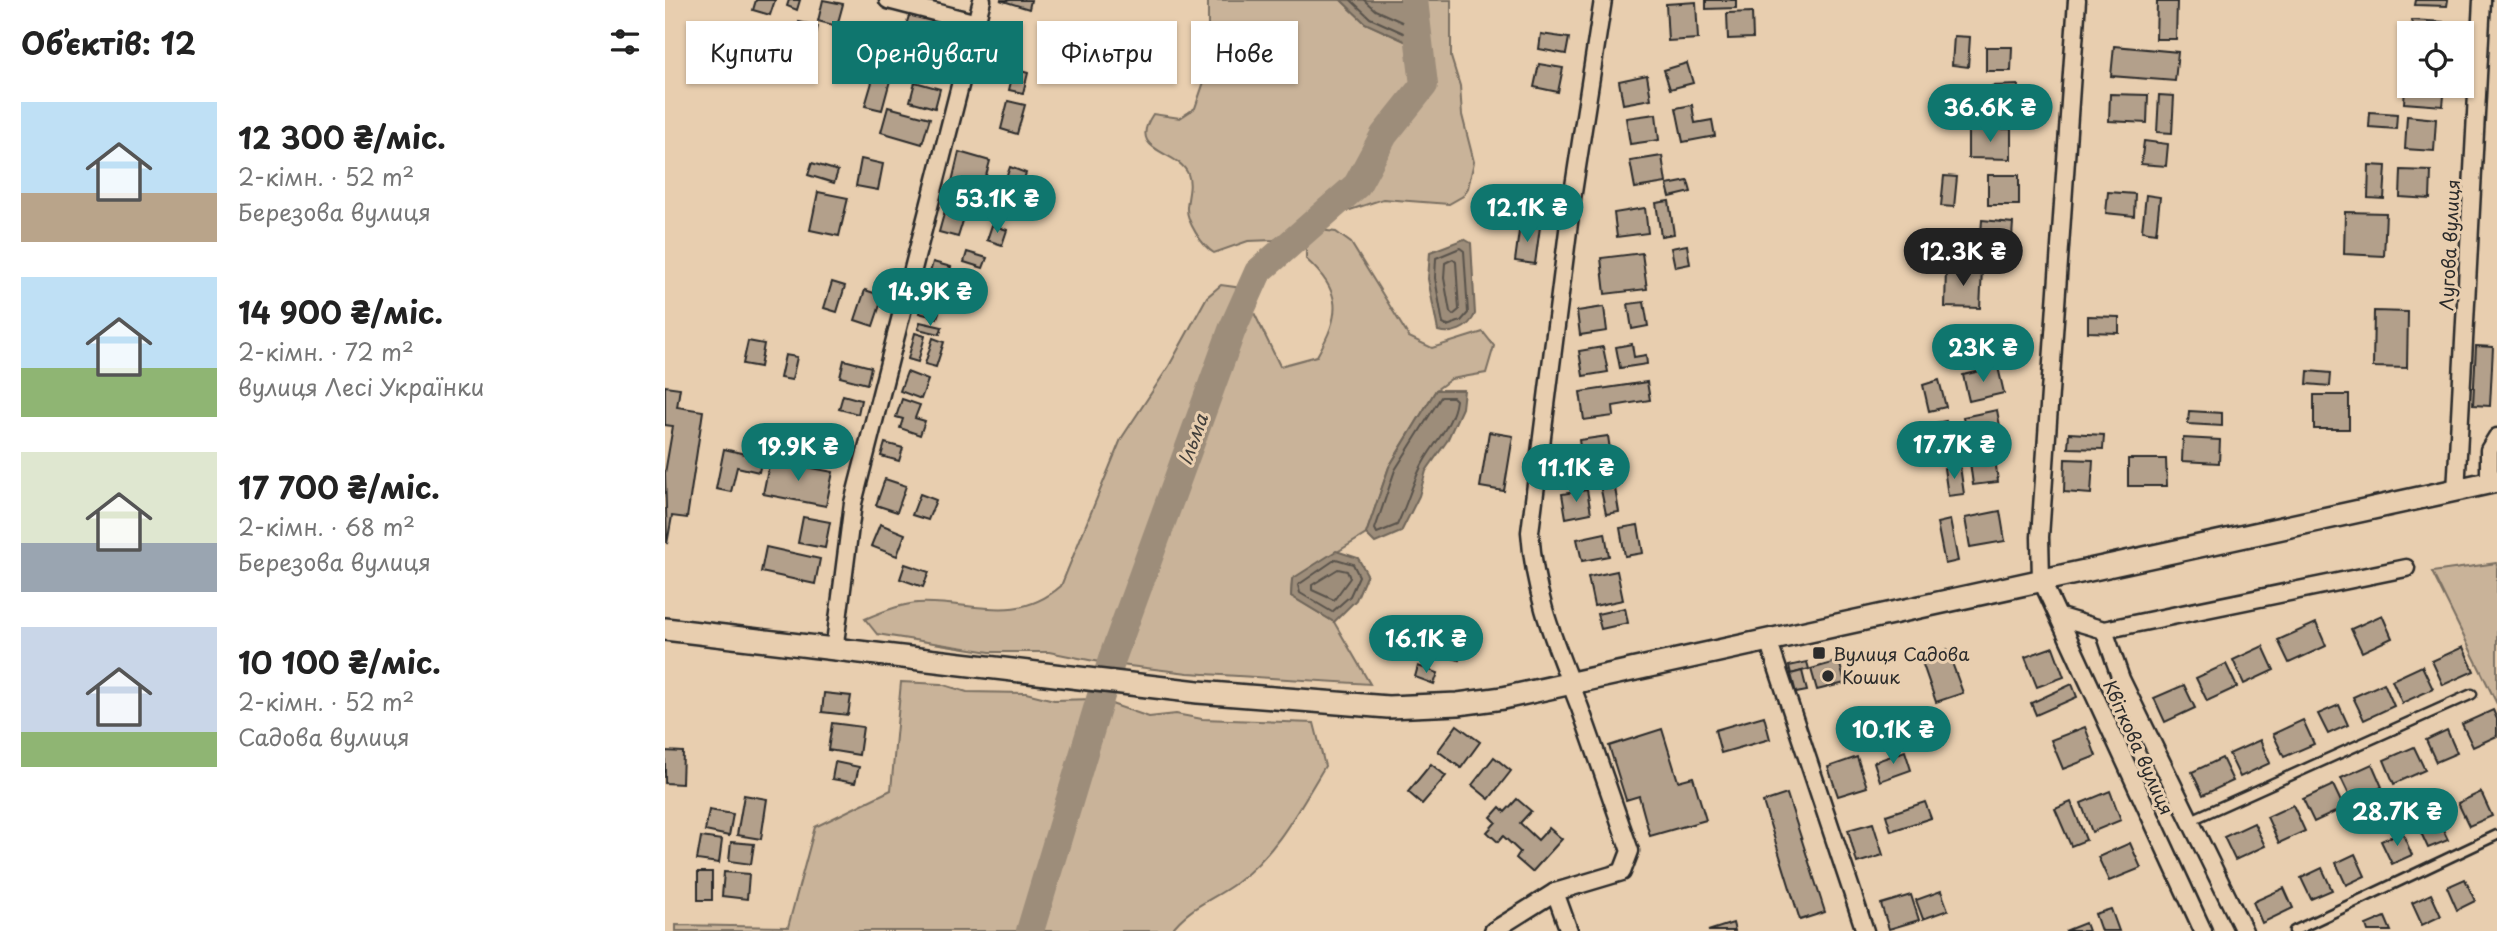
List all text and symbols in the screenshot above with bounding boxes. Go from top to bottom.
text: Об’єктів: 12 [21,20,196,65]
chip: Купити [686,21,818,84]
chip: Орендувати [832,21,1023,84]
chip: Фільтри [1037,21,1177,84]
chip: Нове [1191,21,1298,84]
map controls [2397,21,2474,98]
button: locate [2397,21,2474,98]
icon: filters [606,23,644,61]
pin: 36.6K ₴ [1925,85,2055,144]
text: 36.6K ₴ [1944,89,2036,124]
text: 12 300 ₴/міс. [238,114,446,159]
icon: home [77,130,161,214]
text: 2-кімн. · 52 m² [238,159,414,194]
pin: 53.1K ₴ [932,176,1062,235]
street label: Лугова вулиця [2432,179,2466,311]
text: 53.1K ₴ [955,180,1039,215]
pin: 12.1K ₴ [1462,184,1592,244]
text: 12.1K ₴ [1486,189,1568,224]
text: Березова вулиця [238,194,431,229]
pin: 12.3K ₴ [1898,229,2028,288]
text: 12.3K ₴ [1920,233,2006,268]
pin: 14.9K ₴ [865,268,995,328]
text: 14.9K ₴ [888,273,972,308]
text: 14 900 ₴/міс. [238,289,443,334]
icon: home [77,305,161,389]
pin: 23K ₴ [1934,324,2032,384]
text: 23K ₴ [1948,329,2018,364]
text: 2-кімн. · 72 m² [238,334,414,369]
text: вулиця Лесі Українки [238,369,484,404]
water label: Ільма [1170,408,1215,468]
pin: 17.7K ₴ [1889,421,2019,481]
pin: 19.9K ₴ [733,424,863,483]
text: 17.7K ₴ [1913,426,1995,461]
text: 19.9K ₴ [757,428,839,463]
pin: 11.1K ₴ [1511,444,1641,504]
text: 11.1K ₴ [1538,449,1614,484]
text: 17 700 ₴/міс. [238,464,440,509]
icon: home [77,480,161,564]
text: 2-кімн. · 68 m² [238,509,415,544]
text: Березова вулиця [238,544,431,579]
pin: 16.1K ₴ [1361,616,1491,675]
text: 16.1K ₴ [1385,620,1467,655]
text: 10 100 ₴/міс. [238,639,441,684]
place label: Вулиця Садова [1833,640,1970,667]
marker: Вулиця Садова [1811,645,1827,661]
icon: home [77,655,161,739]
place label: Кошик [1842,663,1900,690]
marker: Кошик [1820,668,1836,684]
street label: Квіткова вулиця [2097,675,2181,819]
text: 2-кімн. · 52 m² [238,684,414,719]
pin: 10.1K ₴ [1828,706,1958,766]
text: 10.1K ₴ [1852,711,1934,746]
text: Садова вулиця [238,719,410,754]
pin: 28.7K ₴ [2332,788,2462,848]
text: 28.7K ₴ [2352,793,2442,828]

